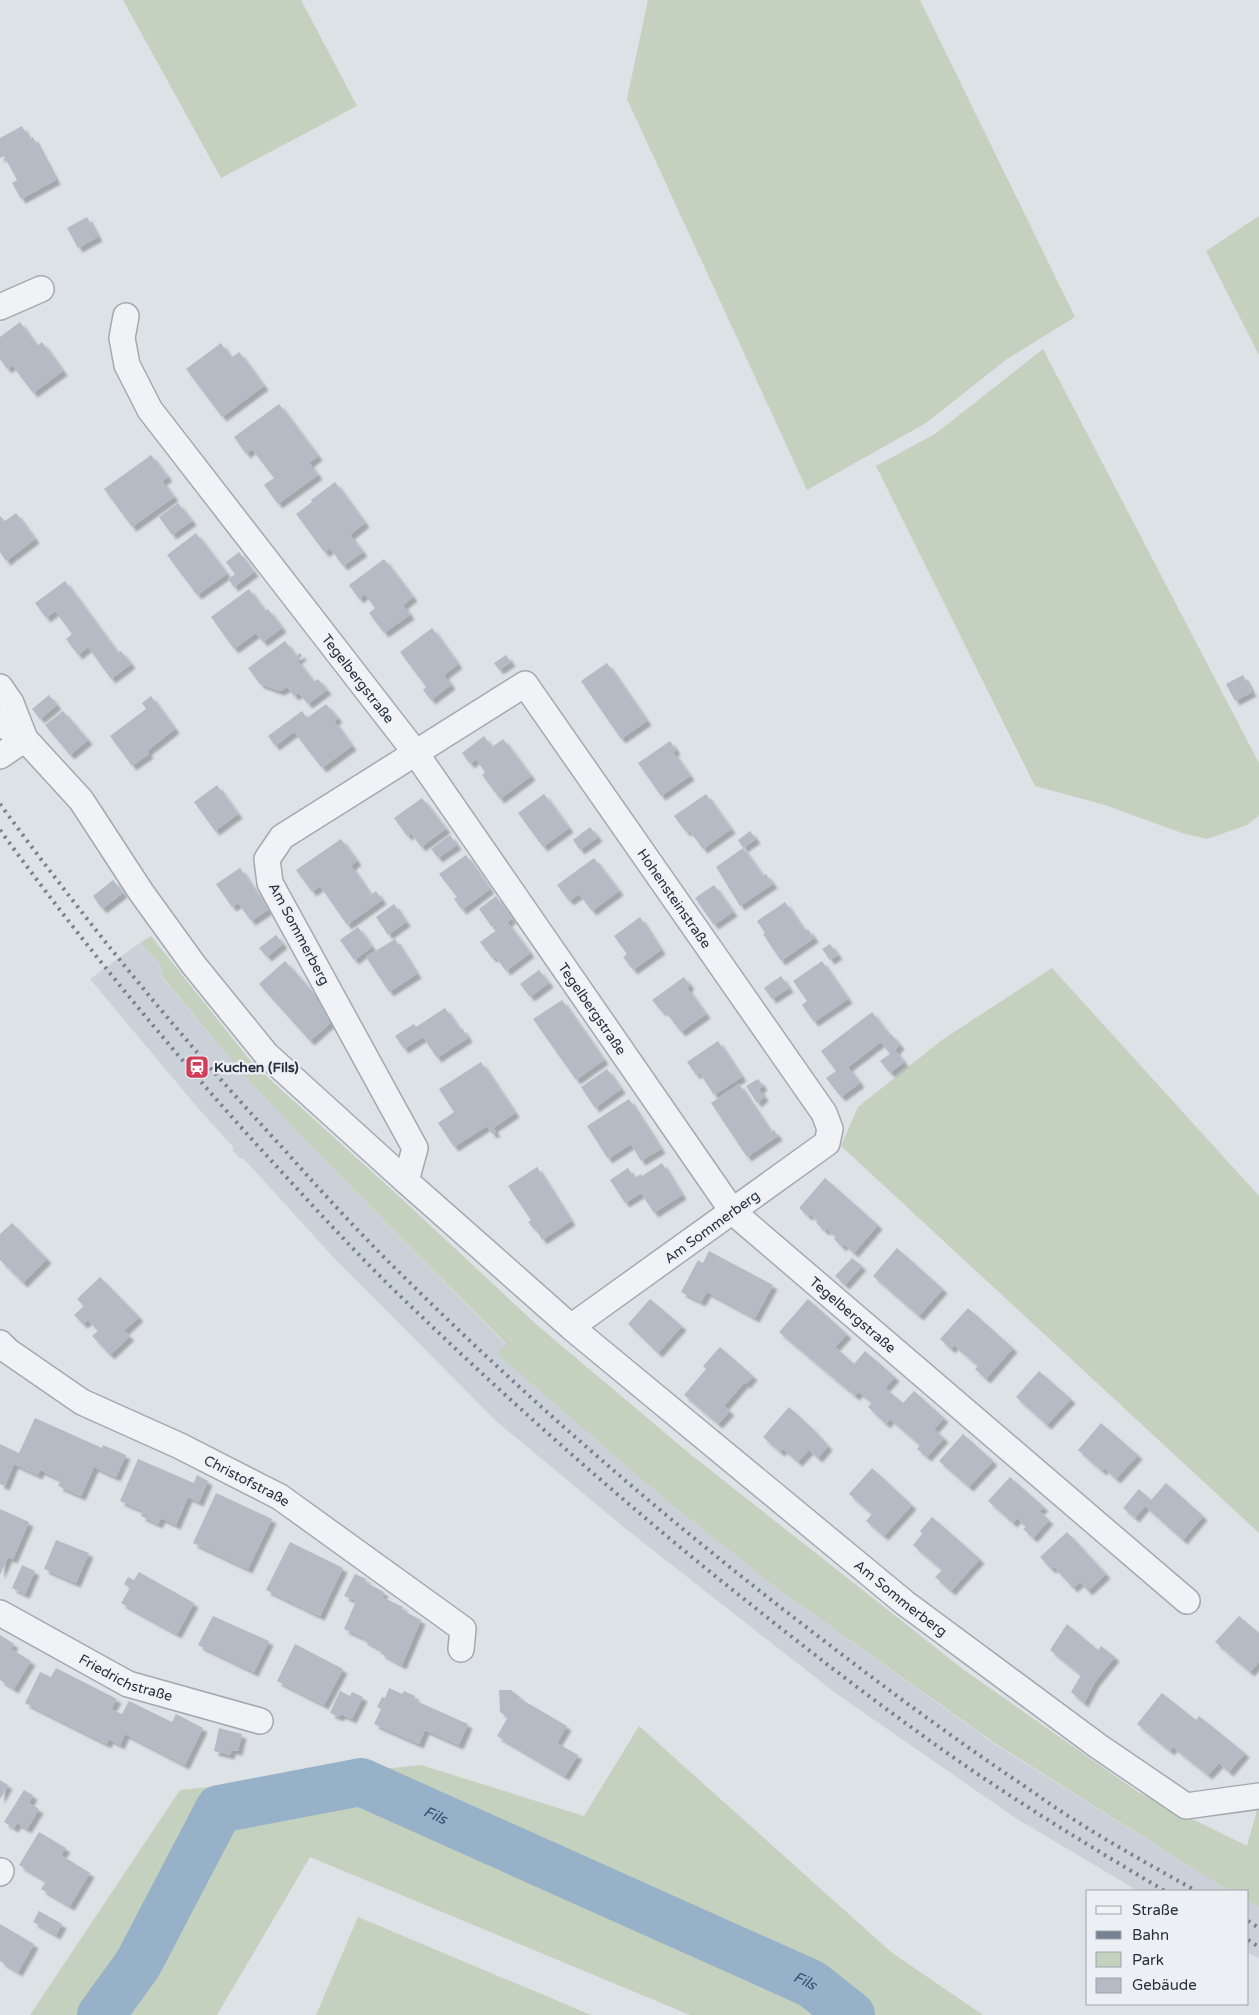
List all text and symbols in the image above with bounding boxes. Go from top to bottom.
street label: Tegelbergstraße [318,630,398,727]
street label: Hohensteinstraße [634,845,715,952]
street label: Am Sommerberg [265,880,333,988]
street label: Tegelbergstraße [555,959,630,1058]
station icon: Kuchen (Fils) [184,1054,210,1080]
place label: Kuchen (Fils) [214,1059,299,1076]
street label: Am Sommerberg [661,1187,763,1267]
street label: Tegelbergstraße [806,1273,900,1356]
street label: Christofstraße [201,1451,293,1510]
street label: Am Sommerberg [851,1556,951,1640]
street label: Friedrichstraße [76,1650,174,1705]
water label: Fils [421,1802,452,1829]
legend [1086,1890,1249,2005]
text: Straße [1132,1901,1178,1919]
text: Bahn [1132,1926,1169,1944]
text: Park [1132,1951,1164,1969]
water label: Fils [791,1968,822,1995]
text: Gebäude [1132,1976,1197,1994]

